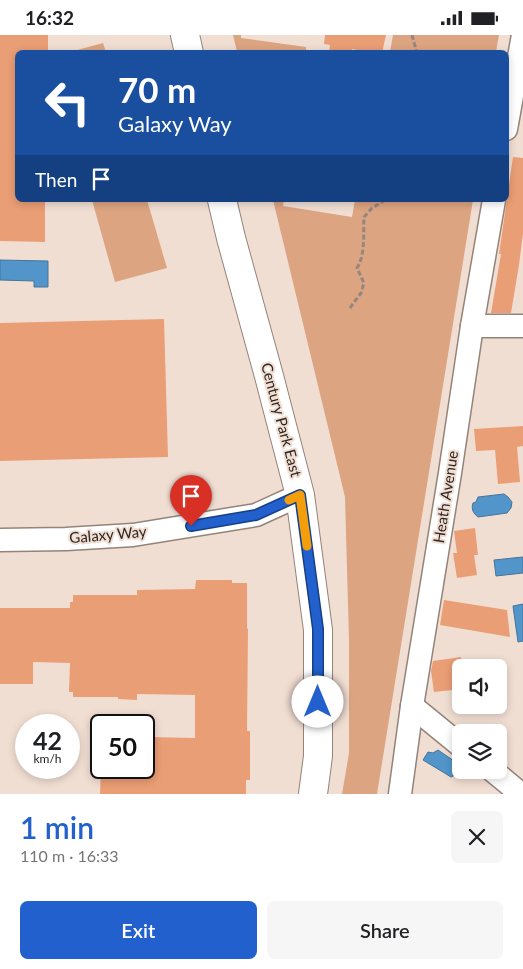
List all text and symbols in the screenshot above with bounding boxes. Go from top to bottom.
text: 16:32 [25,6,74,29]
text: 70 m [118,68,196,110]
icon: left [35,70,100,135]
text: Galaxy Way [118,110,232,137]
icon: arrive [87,165,115,193]
text: Then [35,168,77,191]
street label: Century Park East [258,361,306,479]
street label: Heath Avenue [429,449,461,544]
pin [170,475,212,526]
icon: arrive [177,482,205,510]
street label: Galaxy Way [69,522,148,546]
map controls [452,659,507,779]
button: sound [452,659,507,714]
position arrow [291,675,343,727]
speed limit sign: 50 [90,714,155,779]
button: layers [452,724,507,779]
text: 42 [33,725,62,755]
text: km/h [33,751,62,766]
text: 1 min [20,809,94,845]
button: close [451,811,503,863]
text: 110 m · 16:33 [20,846,119,865]
button: Exit [20,901,257,959]
button: Share [267,901,503,959]

